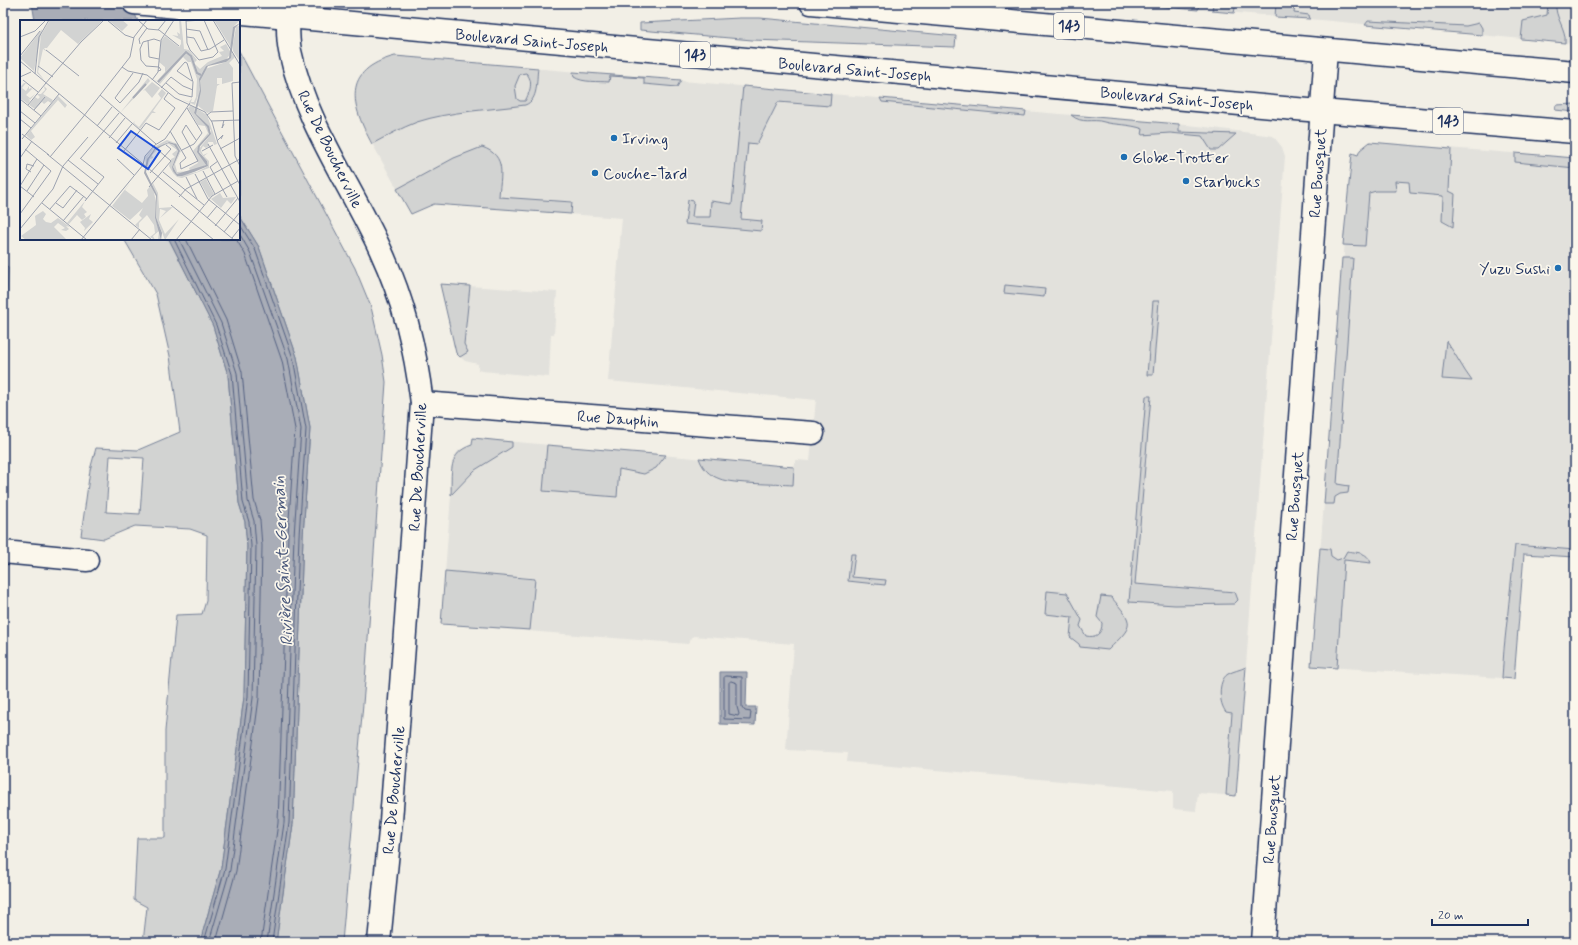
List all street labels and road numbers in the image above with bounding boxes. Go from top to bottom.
road number: 143 [1054,13,1084,39]
street label: Boulevard Saint-Joseph [454,24,610,59]
road number: 143 [680,42,710,68]
street label: Boulevard Saint-Joseph [777,53,933,88]
street label: Boulevard Saint-Joseph [1099,82,1255,117]
street label: Rue De Boucherville [292,87,368,213]
road number: 143 [1433,108,1463,134]
street label: Rue Bousquet [1305,127,1332,219]
street label: Rue De Boucherville [405,402,432,532]
street label: Rue Dauphin [576,406,660,433]
street label: Rue Bousquet [1282,450,1309,542]
street label: Rue De Boucherville [378,725,411,855]
street label: Rue Bousquet [1259,773,1286,865]

